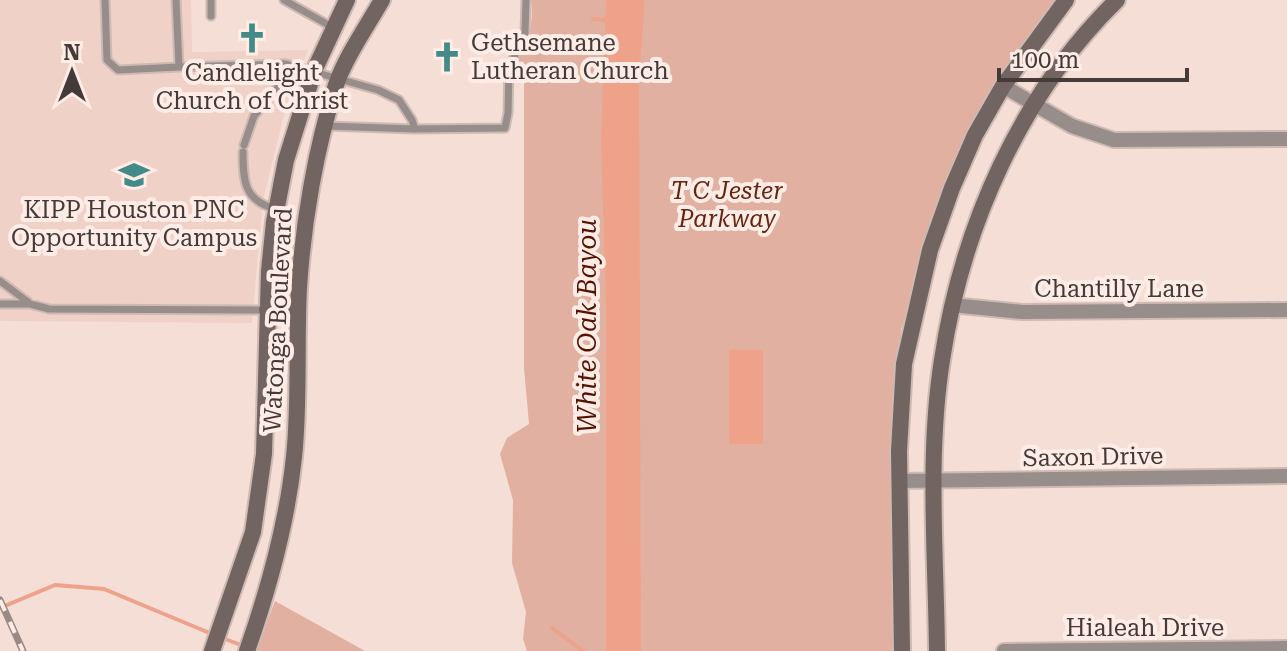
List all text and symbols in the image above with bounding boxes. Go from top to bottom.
church icon: Candlelight Church of Christ [235,21,269,55]
place label: Gethsemane Lutheran Church [471,29,669,85]
north arrow [32,32,112,112]
scale bar [999,32,1187,82]
text: N [64,40,81,65]
church icon: Gethsemane Lutheran Church [430,40,464,74]
text: 100 m [1011,46,1079,74]
place label: Candlelight Church of Christ [156,59,348,115]
school or university icon: KIPP Houston PNC Opportunity Campus [117,158,151,192]
park label: T C Jester Parkway [671,177,783,233]
place label: KIPP Houston PNC Opportunity Campus [11,196,257,252]
street label: Watonga Boulevard [258,207,298,433]
water label: White Oak Bayou [572,219,602,433]
street label: Chantilly Lane [1034,275,1204,303]
street label: Saxon Drive [1022,442,1164,472]
street label: Hialeah Drive [1066,614,1224,642]

